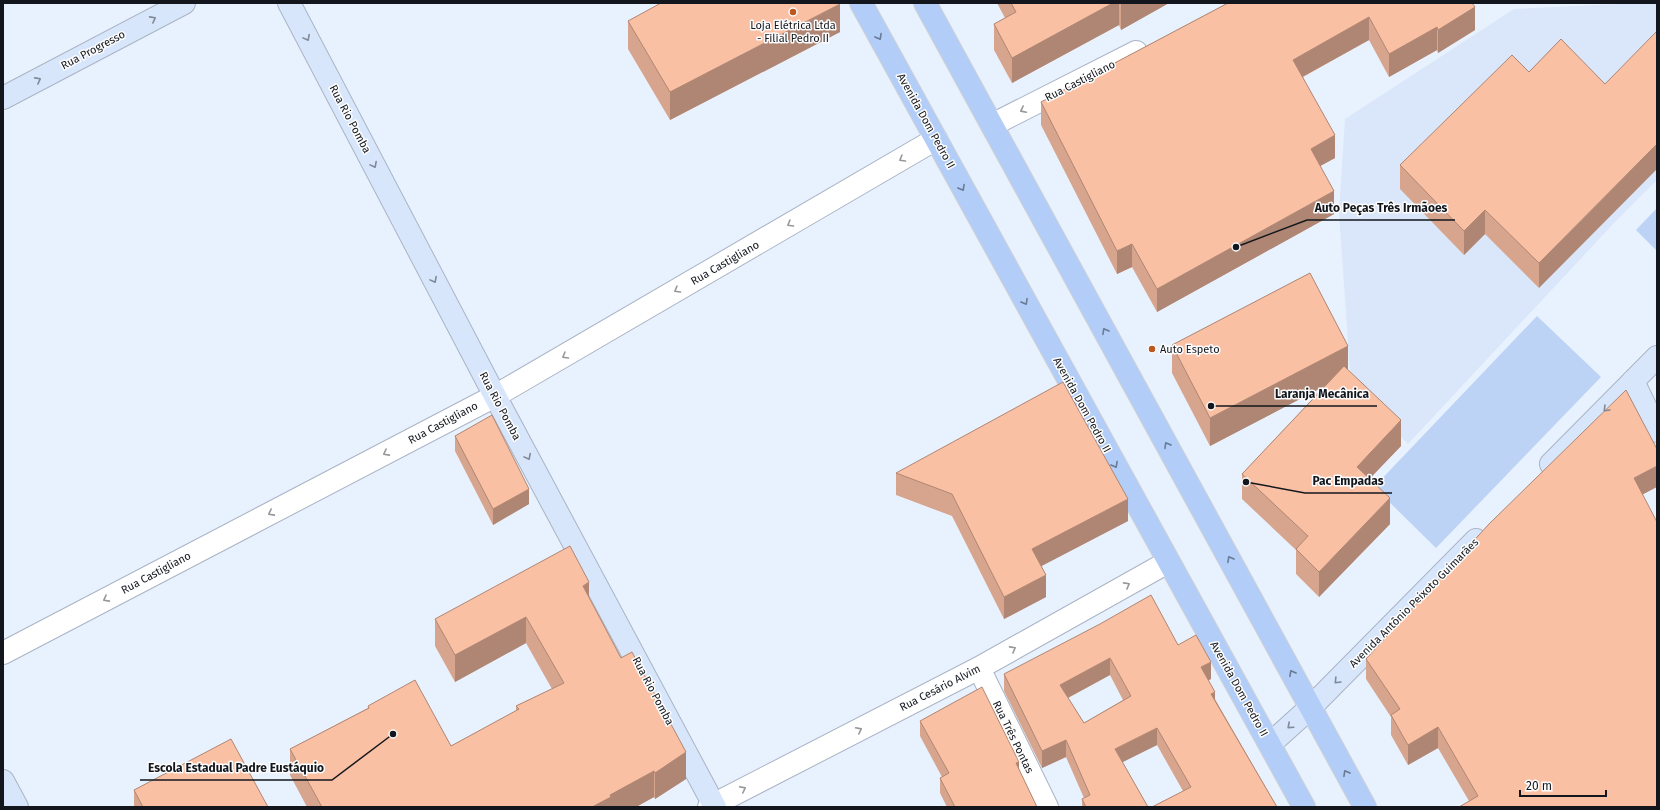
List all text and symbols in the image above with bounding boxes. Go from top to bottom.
marker: Loja Elétrica Ltda - Filial Pedro II [788,7,798,17]
one-way arrow [149,17,156,24]
place label: Loja Elétrica Ltda - Filial Pedro II [750,19,836,45]
street label: Rua Progresso [59,28,127,72]
one-way arrow [302,33,310,41]
one-way arrow [875,33,882,40]
street label: Rua Castigliano [1043,58,1117,104]
street label: Avenida Dom Pedro II [894,71,958,171]
one-way arrow [33,77,41,84]
street label: Rua Rio Pomba [327,83,373,155]
one-way arrow [1019,105,1027,113]
one-way arrow [899,154,906,162]
one-way arrow [369,161,377,168]
one-way arrow [958,184,965,191]
callout: Auto Peças Três Irmãoes [1307,196,1455,220]
text: Auto Peças Três Irmãoes [1314,201,1448,216]
one-way arrow [787,220,794,227]
street label: Rua Castigliano [688,238,762,288]
one-way arrow [429,276,437,283]
one-way arrow [674,285,681,293]
one-way arrow [1021,298,1028,305]
one-way arrow [1102,328,1109,335]
place label: Auto Espeto [1160,343,1220,356]
marker: Auto Espeto [1147,344,1157,354]
one-way arrow [562,351,569,358]
street label: Avenida Dom Pedro II [1050,355,1114,455]
street label: Rua Rio Pomba [477,370,523,442]
callout: Laranja Mecânica [1267,382,1377,406]
text: Laranja Mecânica [1275,387,1369,401]
street label: Rua Castigliano [406,399,480,447]
one-way arrow [1603,404,1610,412]
one-way arrow [1165,442,1172,449]
one-way arrow [383,448,390,456]
one-way arrow [523,453,530,460]
one-way arrow [1110,460,1118,468]
callout: Pac Empadas [1305,469,1392,493]
text: Pac Empadas [1312,474,1384,488]
one-way arrow [267,508,275,516]
street label: Avenida Antônio Peixoto Guimarães [1347,536,1481,670]
street label: Rua Castigliano [119,549,193,597]
one-way arrow [1227,556,1234,563]
one-way arrow [1123,582,1130,590]
one-way arrow [102,594,110,602]
street label: Avenida Dom Pedro II [1207,639,1271,739]
one-way arrow [1009,646,1016,653]
street label: Rua Rio Pomba [630,655,676,727]
street label: Rua Cesário Alvim [897,662,983,714]
one-way arrow [1290,670,1297,677]
one-way arrow [1334,676,1342,684]
street label: Rua Três Pontas [990,699,1036,775]
one-way arrow [1287,721,1295,728]
one-way arrow [855,727,862,734]
callout: Escola Estadual Padre Eustáquio [140,756,332,780]
text: Escola Estadual Padre Eustáquio [148,761,324,775]
one-way arrow [1344,770,1351,777]
scale bar [1520,772,1606,798]
text: 20 m [1526,779,1552,793]
one-way arrow [739,786,747,794]

